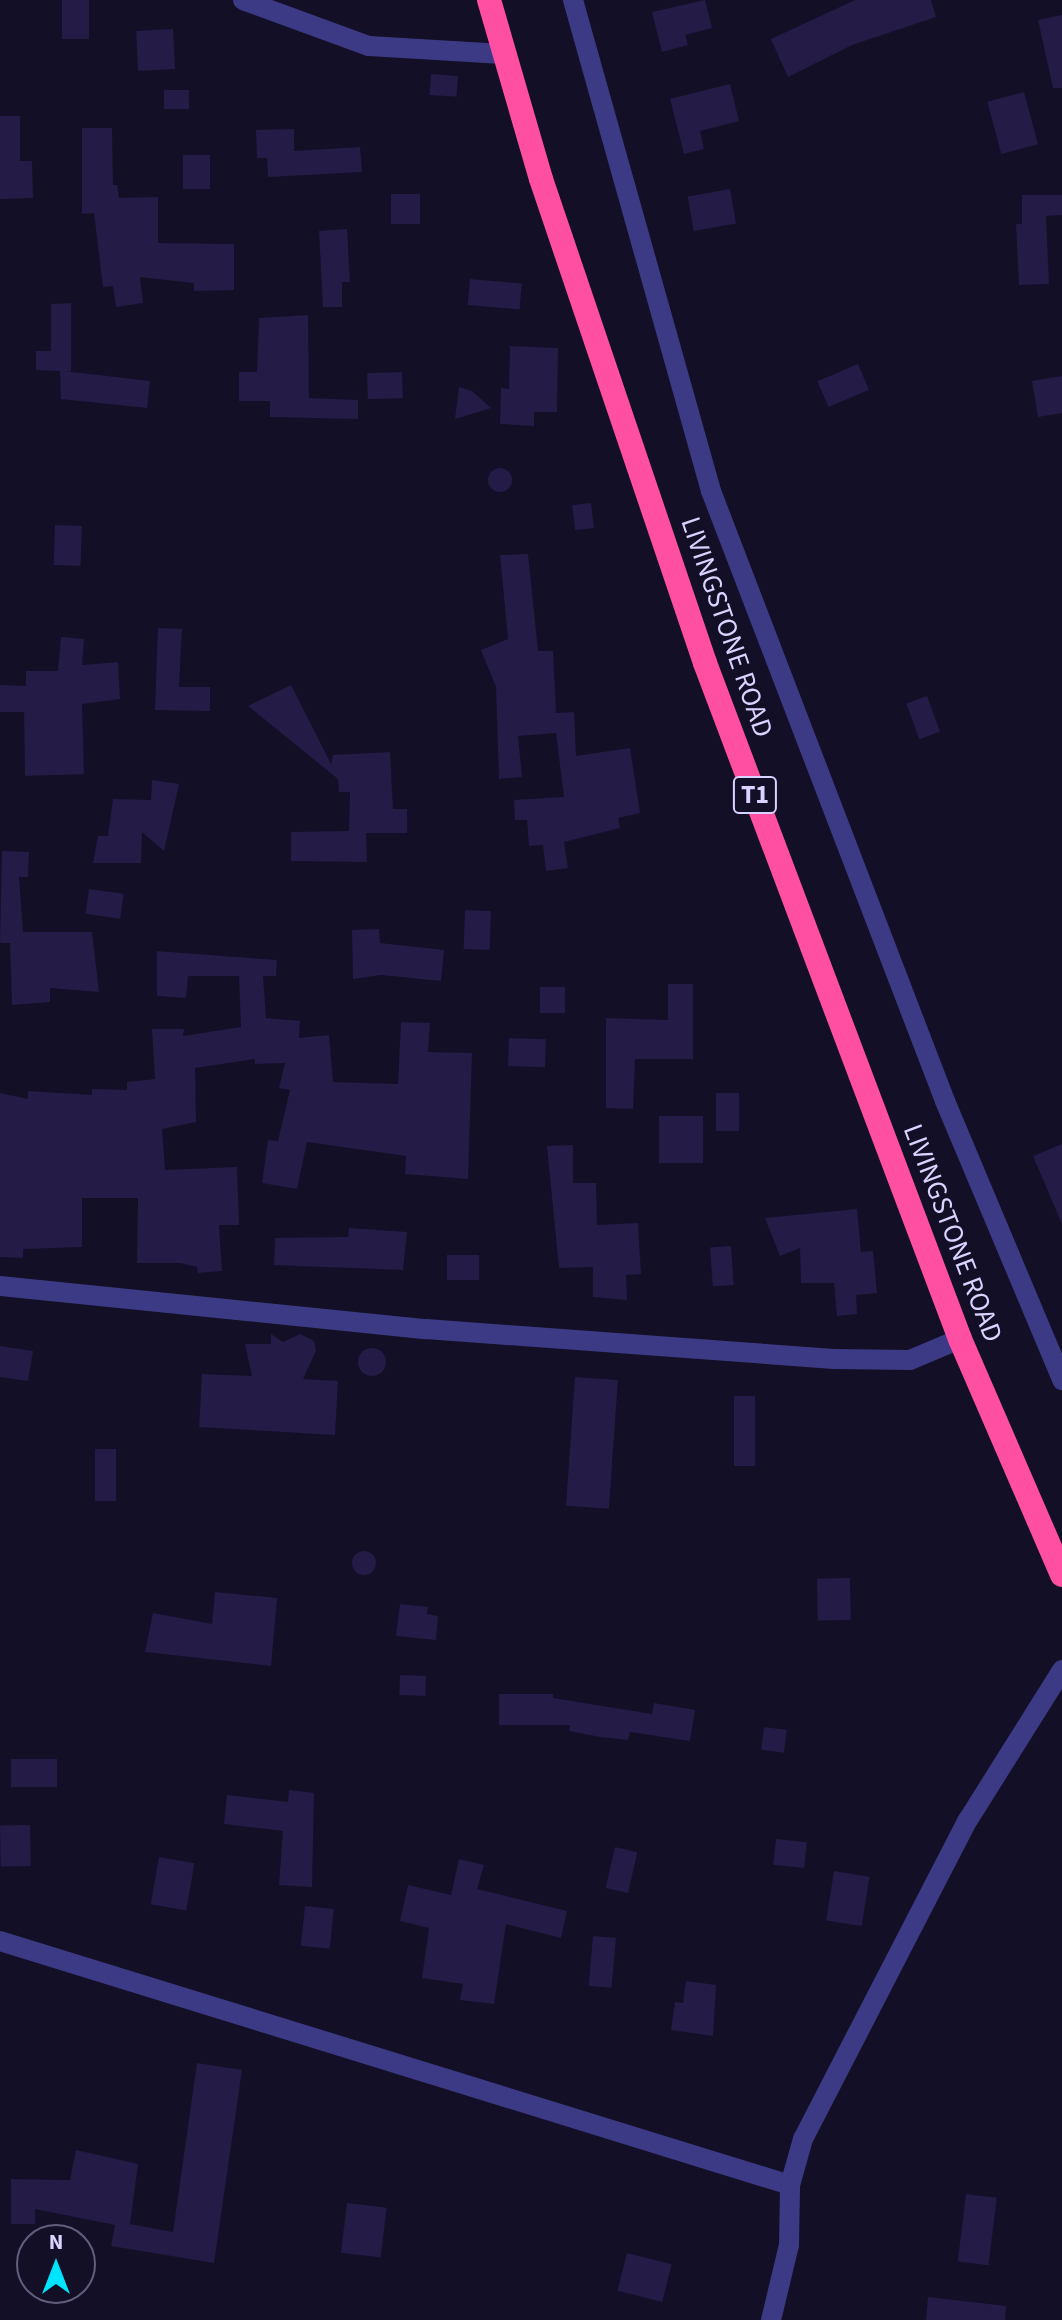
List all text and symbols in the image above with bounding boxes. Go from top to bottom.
street label: LIVINGSTONE ROAD [674,513,780,741]
road number: T1 [731,773,779,817]
street label: LIVINGSTONE ROAD [896,1119,1010,1347]
north arrow [16,2224,96,2304]
text: N [49,2226,63,2258]

